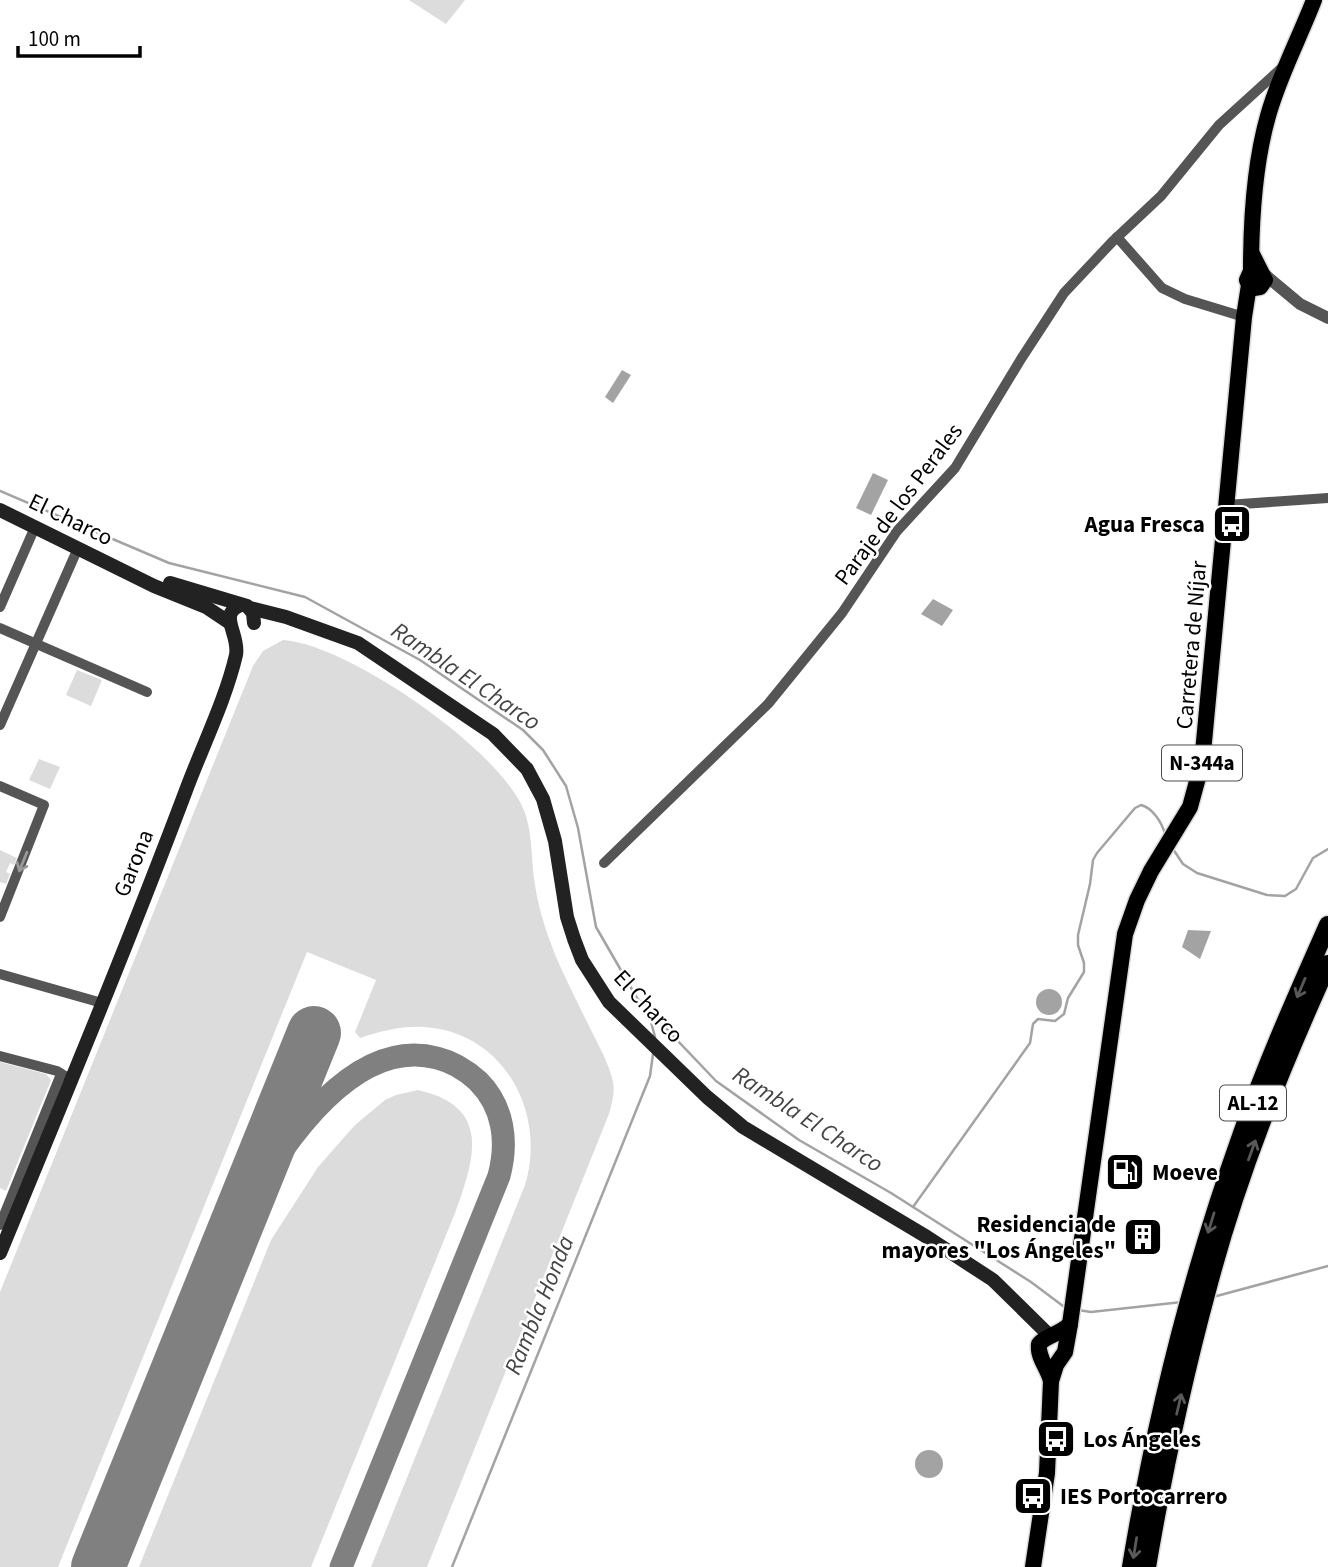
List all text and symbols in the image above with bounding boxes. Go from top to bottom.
scale bar [18,14,140,58]
text: 100 m [28,24,81,54]
street label: Paraje de los Perales [826,416,970,592]
street label: El Charco [23,485,118,554]
bus stop icon: Agua Fresca [1211,503,1253,545]
place label: Agua Fresca [1083,508,1205,541]
street label: Carretera de Níjar [1168,559,1215,731]
water label: Rambla El Charco [384,613,547,739]
road number: N-344a [1162,746,1242,780]
street label: Garona [105,824,162,902]
one-way arrow [16,850,29,872]
street label: El Charco [606,962,691,1051]
one-way arrow [1294,977,1307,998]
water label: Rambla El Charco [725,1057,890,1181]
road number: AL-12 [1220,1086,1286,1120]
one-way arrow [1247,1140,1259,1162]
fuel station icon: Moeve [1104,1151,1146,1193]
place label: Moeve [1152,1156,1218,1189]
place label: Residencia de mayores "Los Ángeles" [881,1208,1116,1267]
one-way arrow [1204,1212,1217,1234]
building icon: Residencia de mayores "Los Ángeles" [1122,1216,1164,1258]
water label: Rambla Honda [496,1230,583,1380]
one-way arrow [1173,1393,1186,1416]
bus stop icon: Los Ángeles [1035,1418,1077,1460]
place label: Los Ángeles [1083,1423,1201,1456]
bus stop icon: IES Portocarrero [1012,1475,1054,1517]
place label: IES Portocarrero [1060,1480,1228,1513]
one-way arrow [1128,1536,1141,1558]

